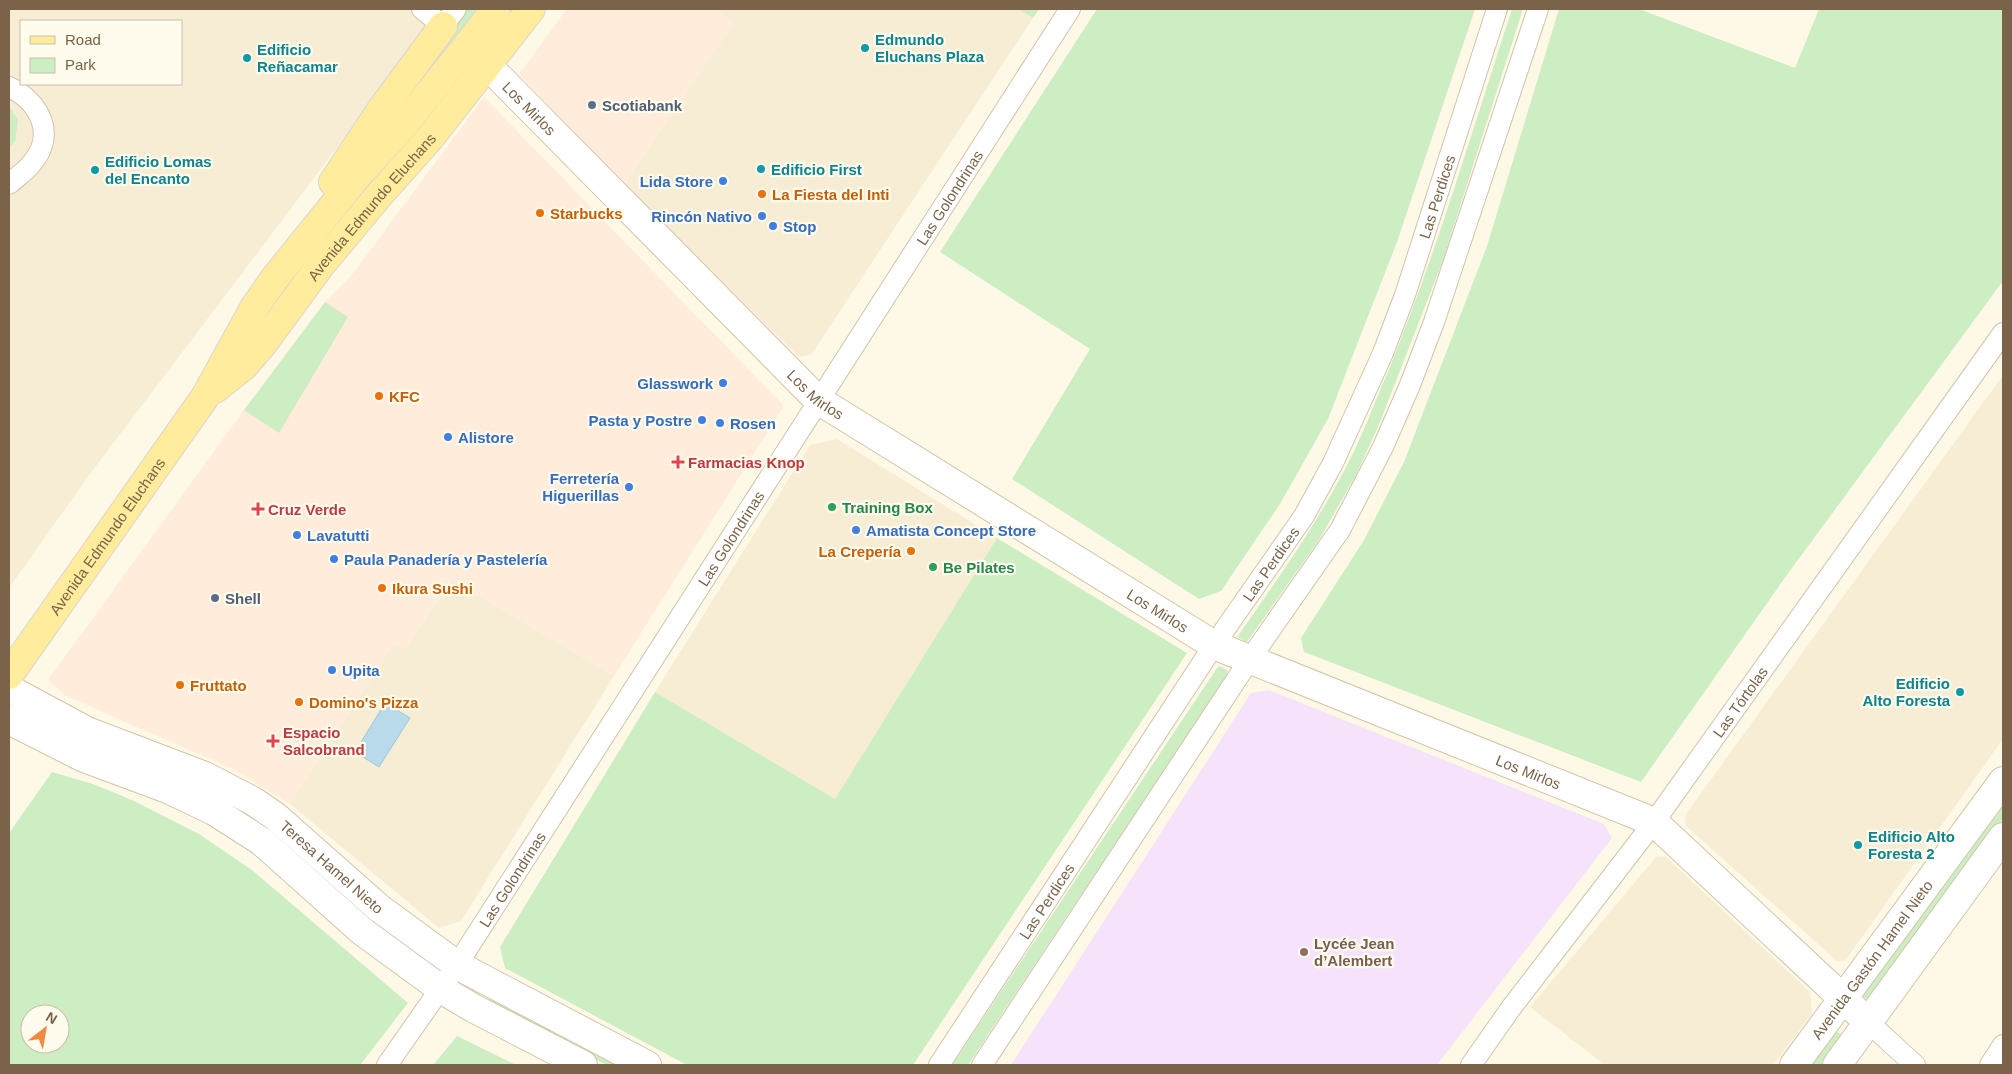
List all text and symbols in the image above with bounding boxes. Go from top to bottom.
legend [20,20,182,85]
text: Road [65,31,101,48]
place label: Edmundo Eluchans Plaza [875,31,985,65]
place label: Edificio Reñacamar [257,41,338,75]
marker: Edmundo Eluchans Plaza [859,42,871,54]
marker: Edificio Reñacamar [241,52,253,64]
text: Park [65,56,96,73]
street label: Los Mirlos [499,78,560,138]
place label: Scotiabank [602,97,683,114]
marker: Scotiabank [586,99,598,111]
street label: Avenida Edmundo Eluchans [304,130,439,284]
street label: Las Golondrinas [913,147,986,248]
place label: Edificio Lomas del Encanto [105,153,212,187]
street label: Las Perdices [1415,153,1458,240]
place label: Edificio First [771,161,862,178]
marker: Edificio First [755,163,767,175]
marker: Edificio Lomas del Encanto [89,164,101,176]
place label: Lida Store [640,173,713,190]
marker: Lida Store [717,175,729,187]
place label: La Fiesta del Inti [772,186,890,203]
marker: La Fiesta del Inti [756,188,768,200]
place label: Starbucks [550,205,623,222]
marker: Starbucks [534,207,546,219]
place label: Rincón Nativo [651,208,752,225]
marker: Rincón Nativo [756,210,768,222]
place label: Stop [783,218,816,235]
marker: Stop [767,220,779,232]
street label: Los Mirlos [784,366,847,422]
place label: Glasswork [637,375,714,392]
marker: Glasswork [717,377,729,389]
place label: KFC [389,388,420,405]
marker: KFC [373,390,385,402]
place label: Pasta y Postre [589,412,692,429]
marker: Pasta y Postre [696,414,708,426]
place label: Rosen [730,415,776,432]
marker: Rosen [714,417,726,429]
place label: Alistore [458,429,514,446]
marker: Alistore [442,431,454,443]
street label: Avenida Edmundo Eluchans [46,454,168,618]
place label: Farmacias Knop [688,454,805,471]
marker: Farmacias Knop [672,456,684,468]
place label: Ferretería Higuerillas [542,470,620,504]
marker: Ferretería Higuerillas [623,481,635,493]
street label: Las Golondrinas [694,488,767,589]
place label: Training Box [842,499,934,516]
place label: Cruz Verde [268,501,346,518]
marker: Training Box [826,501,838,513]
marker: Cruz Verde [252,503,264,515]
place label: Amatista Concept Store [866,522,1036,539]
street label: Las Perdices [1239,523,1302,604]
marker: Amatista Concept Store [850,524,862,536]
place label: Lavatutti [307,527,370,544]
marker: Lavatutti [291,529,303,541]
place label: La Crepería [818,543,902,560]
marker: La Crepería [905,545,917,557]
place label: Paula Panadería y Pastelería [344,551,548,568]
marker: Paula Panadería y Pastelería [328,553,340,565]
place label: Be Pilates [943,559,1015,576]
marker: Be Pilates [927,561,939,573]
place label: Ikura Sushi [392,580,473,597]
marker: Ikura Sushi [376,582,388,594]
street label: Los Mirlos [1124,585,1191,635]
place label: Shell [225,590,261,607]
marker: Shell [209,592,221,604]
place label: Upita [342,662,380,679]
street label: Las Tórtolas [1709,663,1771,740]
marker: Upita [326,664,338,676]
place label: Edificio Alto Foresta [1862,675,1951,709]
place label: Fruttato [190,677,247,694]
marker: Fruttato [174,679,186,691]
marker: Edificio Alto Foresta [1954,686,1966,698]
place label: Domino's Pizza [309,694,419,711]
marker: Domino's Pizza [293,696,305,708]
place label: Espacio Salcobrand [283,724,365,758]
marker: Espacio Salcobrand [267,735,279,747]
street label: Los Mirlos [1494,751,1563,792]
street label: Teresa Hamel Nieto [277,817,387,917]
place label: Edificio Alto Foresta 2 [1868,828,1955,862]
street label: Las Golondrinas [475,829,549,930]
marker: Edificio Alto Foresta 2 [1852,839,1864,851]
street label: Las Perdices [1015,860,1077,942]
street label: Avenida Gastón Hamel Nieto [1808,877,1936,1042]
place label: Lycée Jean d’Alembert [1314,935,1394,969]
marker: Lycée Jean d’Alembert [1298,946,1310,958]
north arrow [20,1004,70,1054]
text: N [43,1008,60,1027]

